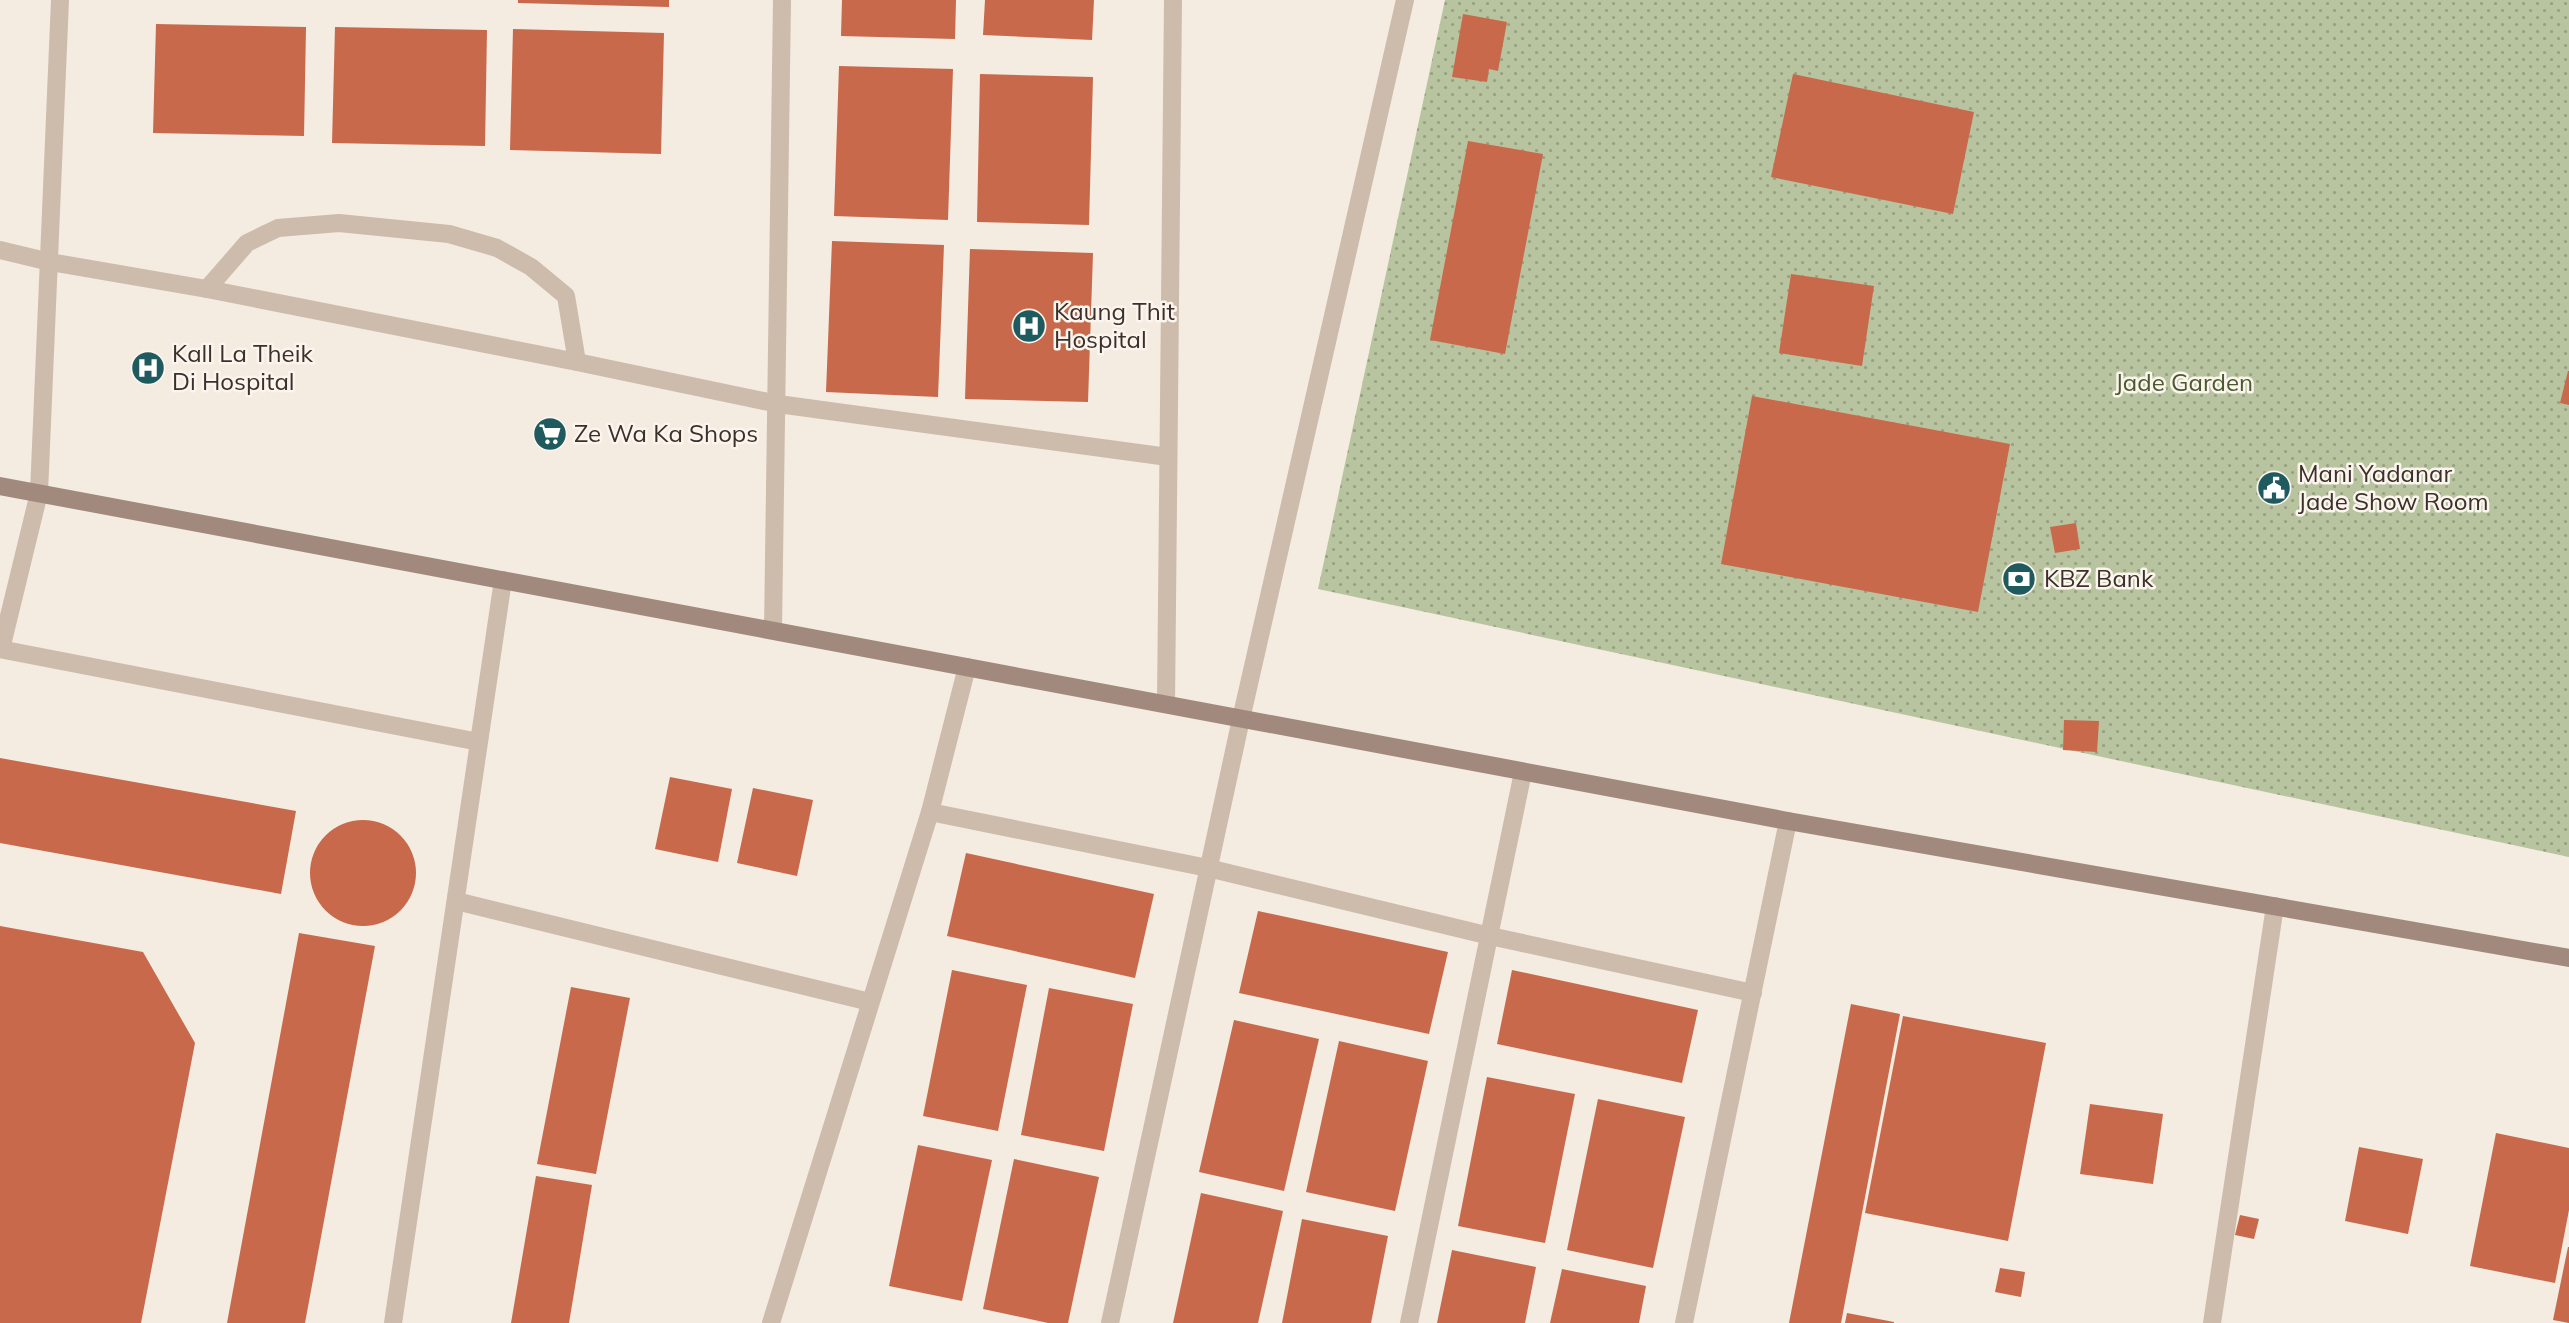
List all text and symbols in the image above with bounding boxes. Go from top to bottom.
place label: Kaung Thit Hospital [1054,296,1175,354]
hospital icon: Kaung Thit Hospital [1010,307,1048,345]
place label: Kall La Theik Di Hospital [172,338,313,396]
hospital icon: Kall La Theik Di Hospital [129,349,167,387]
park label: Jade Garden [2115,367,2253,397]
supermarket icon: Ze Wa Ka Shops [531,415,569,453]
place label: Ze Wa Ka Shops [574,418,758,448]
place label: Mani Yadanar Jade Show Room [2298,458,2489,516]
public building icon: Mani Yadanar Jade Show Room [2255,469,2293,507]
bank icon: KBZ Bank [2000,560,2038,598]
place label: KBZ Bank [2044,563,2154,593]

